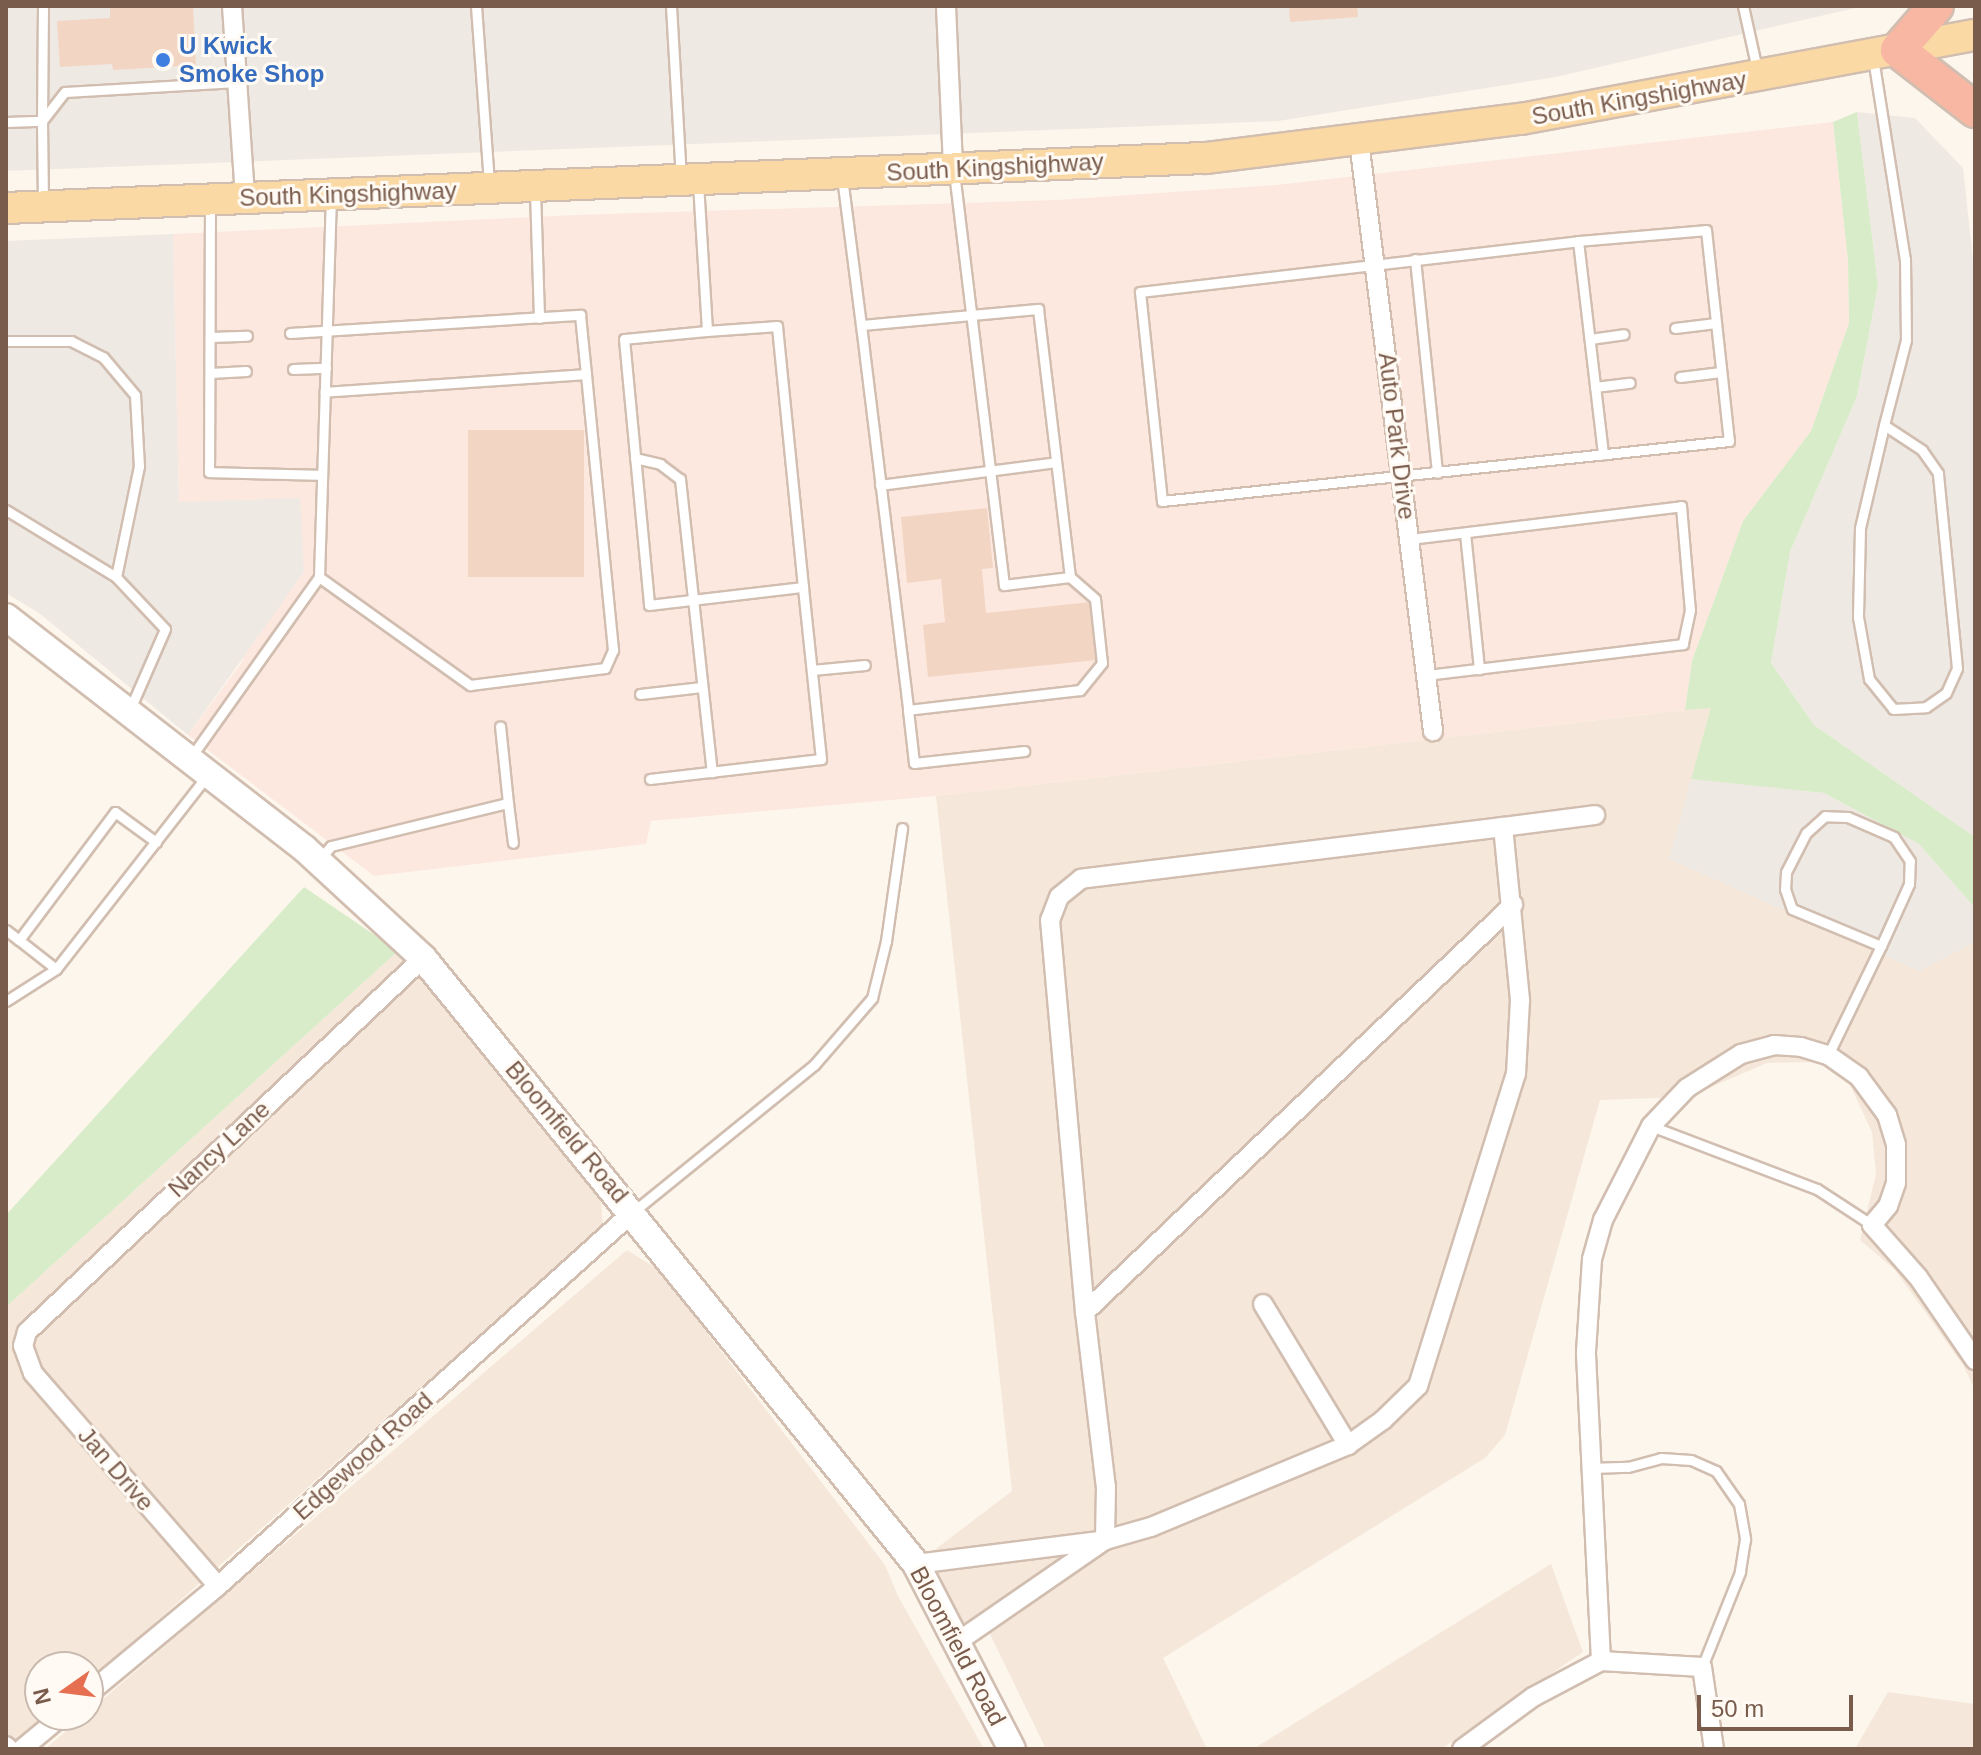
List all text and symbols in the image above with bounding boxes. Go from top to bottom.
place label: U Kwick Smoke Shop [179,32,324,88]
marker: U Kwick Smoke Shop [154,51,172,69]
street label: South Kingshighway [1529,65,1749,131]
street label: South Kingshighway [886,147,1104,187]
street label: South Kingshighway [239,176,457,212]
street label: Auto Park Drive [1372,351,1422,521]
street label: Bloomfield Road [499,1055,635,1209]
street label: Nancy Lane [162,1095,276,1203]
street label: Edgewood Road [287,1386,439,1526]
street label: Jan Drive [72,1421,160,1517]
street label: Bloomfield Road [904,1561,1012,1731]
north arrow [24,1651,104,1731]
scale bar [1701,1679,1857,1729]
text: N [28,1686,56,1707]
text: 50 m [1711,1695,1764,1722]

